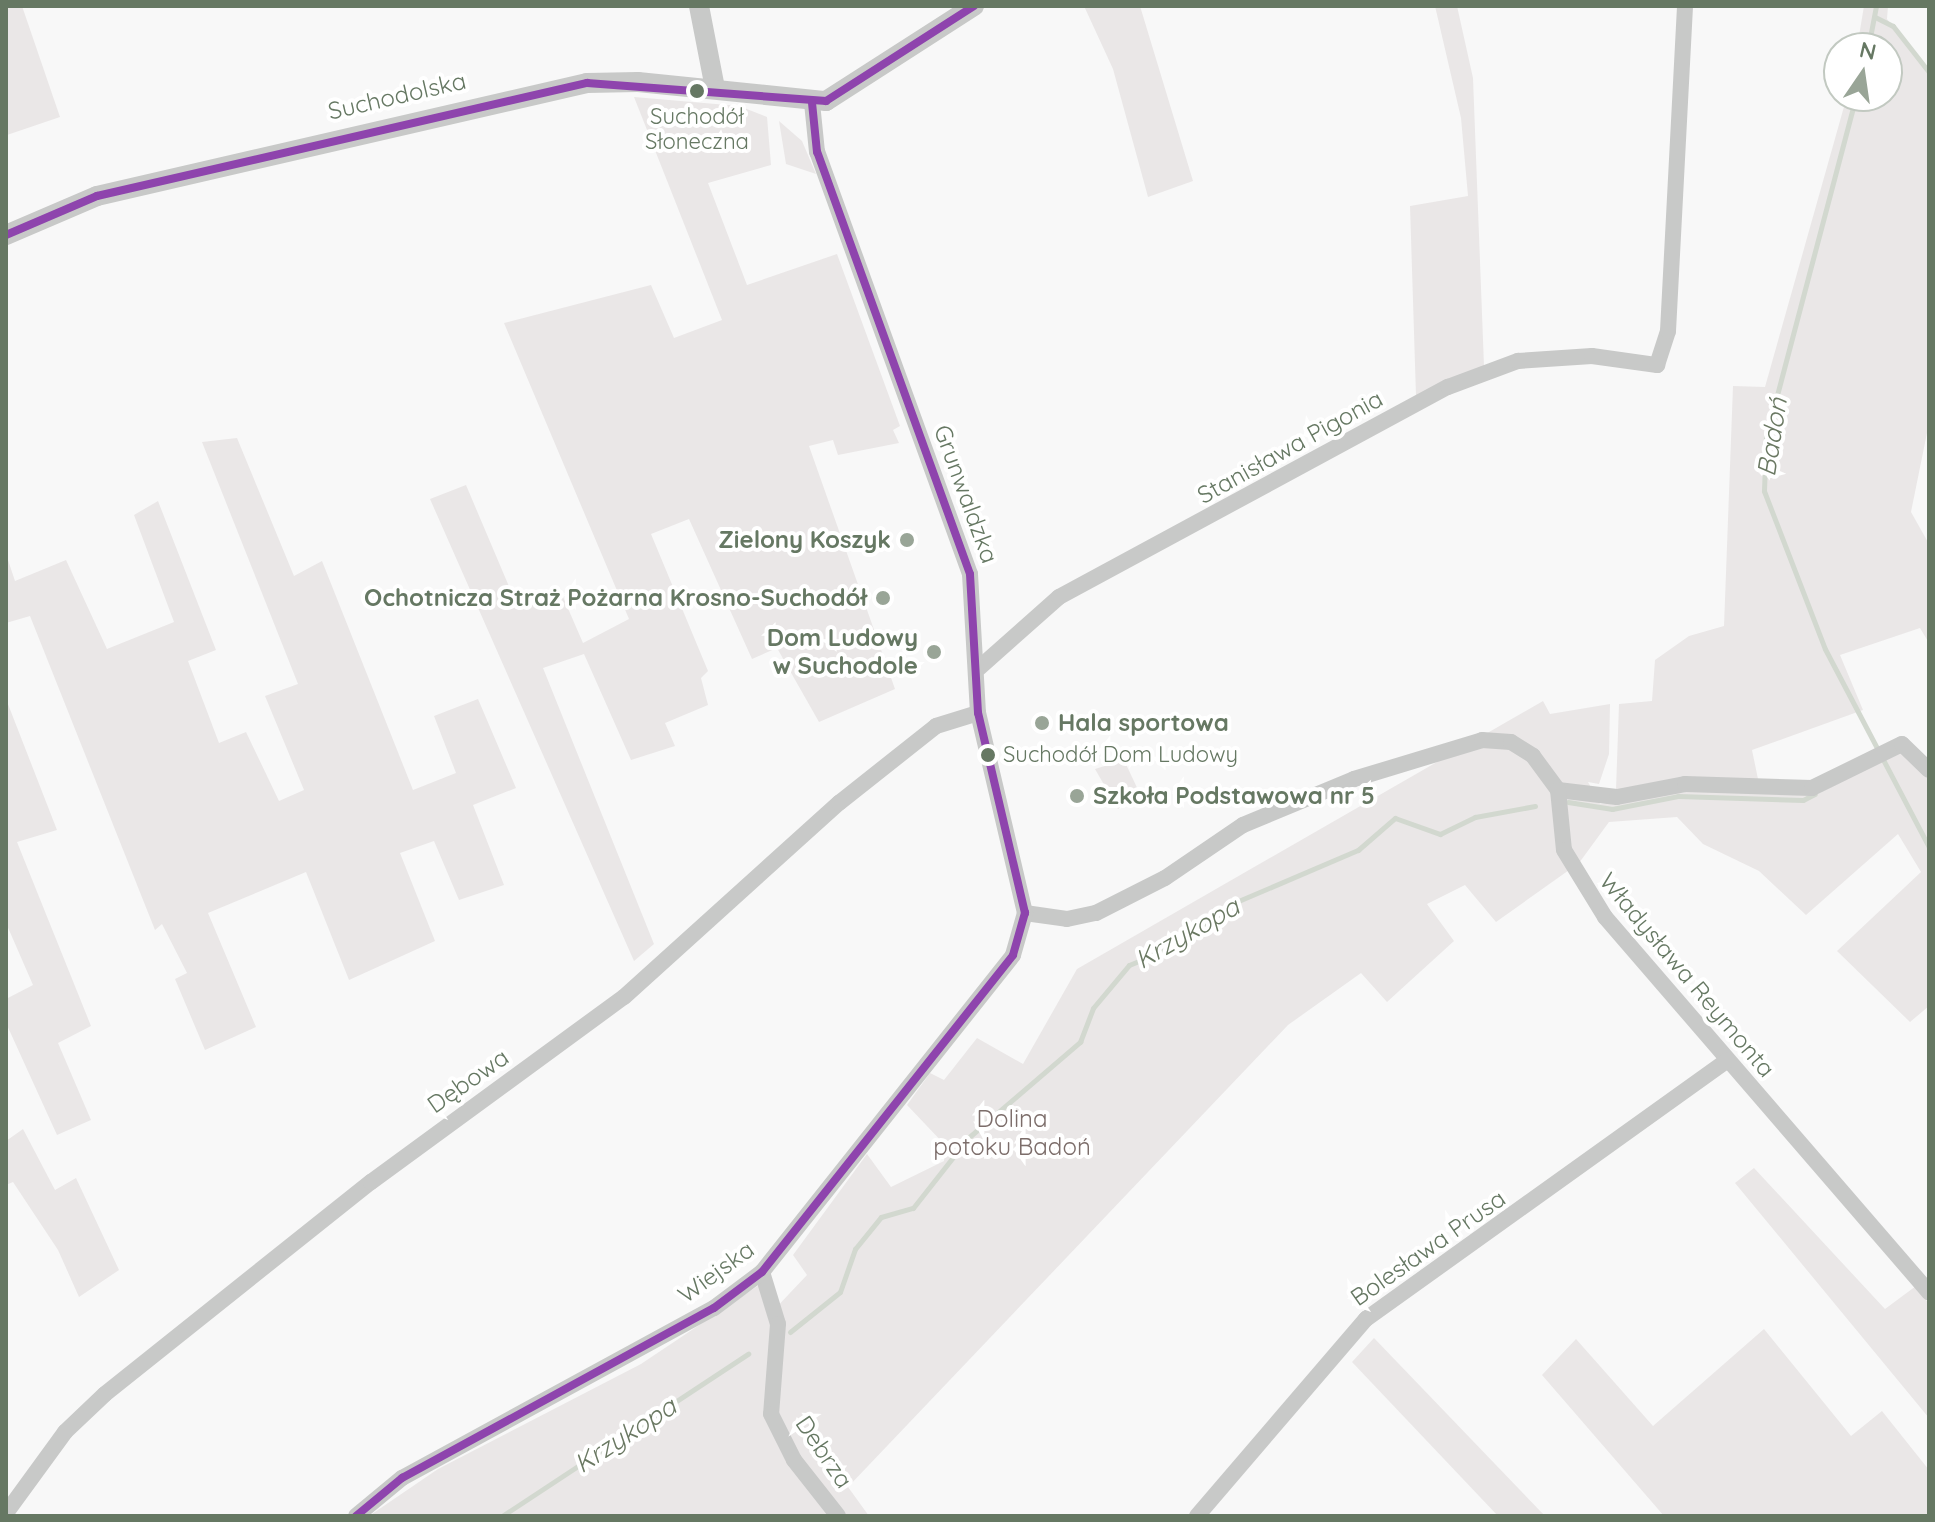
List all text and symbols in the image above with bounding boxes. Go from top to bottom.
north arrow [1823,32,1903,112]
text: N [1857,35,1879,66]
street label: Suchodolska [325,66,469,126]
marker: Suchodół Słoneczna [689,83,705,99]
place label: Suchodół Słoneczna [645,103,749,154]
street label: Stanisława Pigonia [1192,384,1388,510]
water label: Badoń [1750,395,1794,479]
street label: Grunwaldzka [928,421,1004,567]
place label: Zielony Koszyk [718,526,891,554]
marker: Zielony Koszyk [898,531,916,549]
place label: Ochotnicza Straż Pożarna Krosno-Suchodół [364,584,867,612]
marker: Ochotnicza Straż Pożarna Krosno-Suchodół [874,589,892,607]
place label: Dom Ludowy w Suchodole [767,624,918,680]
marker: Dom Ludowy w Suchodole [925,643,943,661]
place label: Hala sportowa [1058,709,1229,737]
marker: Hala sportowa [1033,714,1051,732]
place label: Suchodół Dom Ludowy [1003,742,1238,768]
marker: Suchodół Dom Ludowy [980,747,996,763]
place label: Szkoła Podstawowa nr 5 [1093,782,1375,810]
marker: Szkoła Podstawowa nr 5 [1068,787,1086,805]
street label: Władysława Reymonta [1593,867,1781,1083]
water label: Krzykopa [1129,891,1245,975]
street label: Dębowa [422,1043,514,1119]
park label: Dolina potoku Badoń [933,1105,1091,1161]
street label: Bolesława Prusa [1345,1184,1511,1312]
street label: Wiejska [672,1235,760,1309]
water label: Krzykopa [568,1391,682,1479]
street label: Debrza [789,1410,859,1494]

